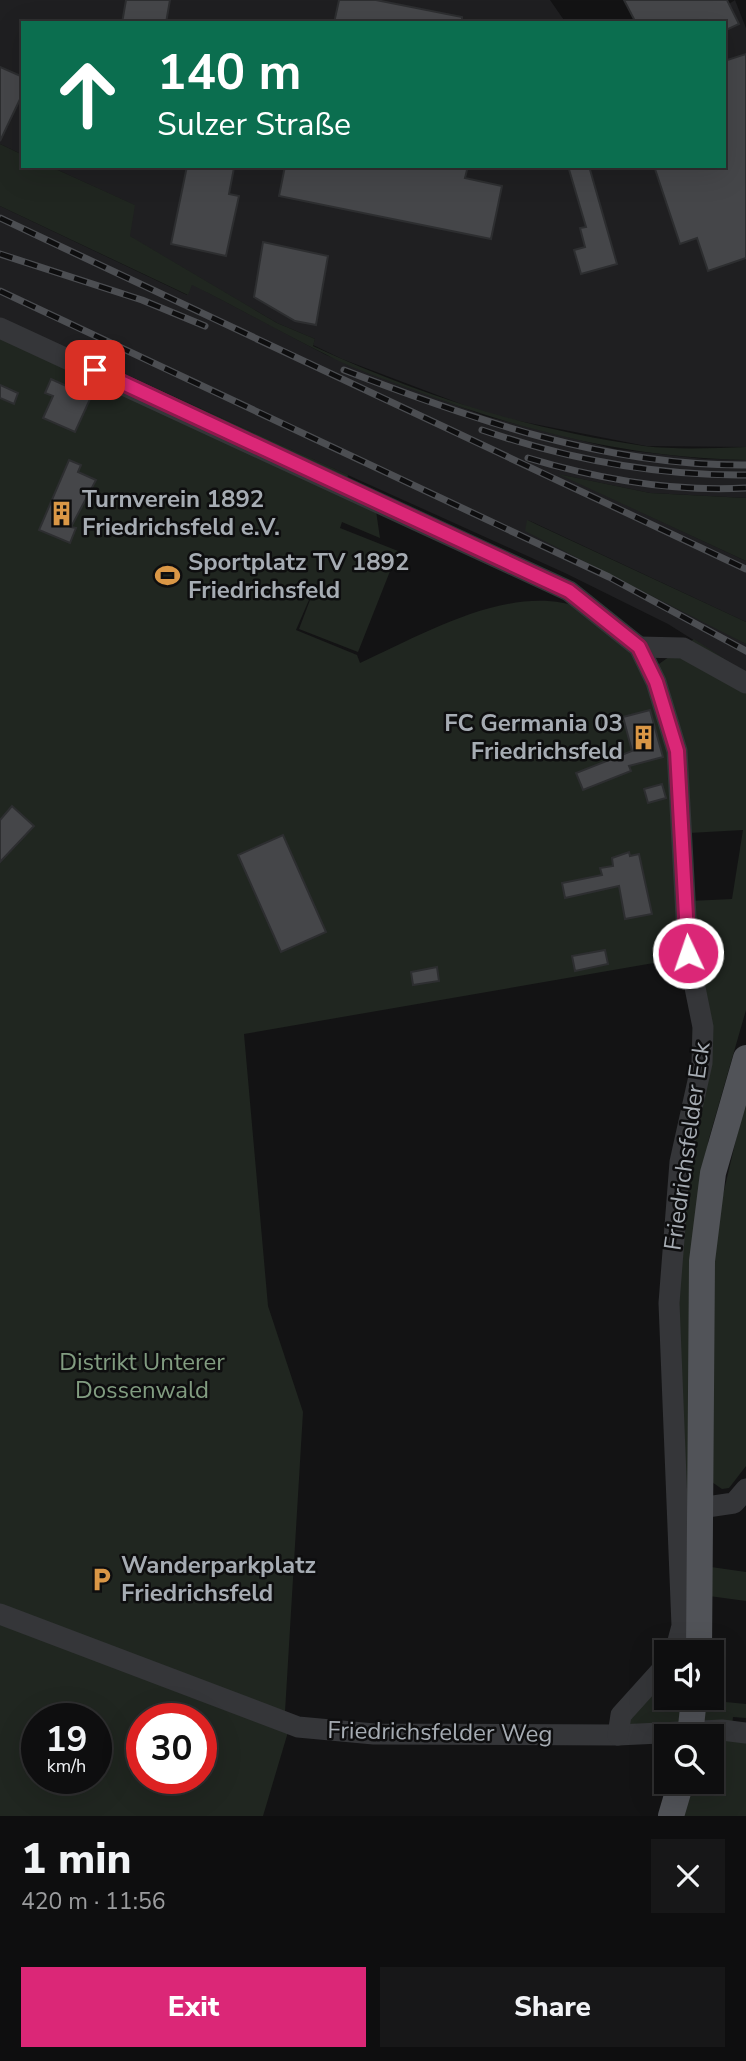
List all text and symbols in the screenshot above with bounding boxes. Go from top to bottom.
text: 140 m [157,39,301,106]
icon: ahead [42,49,133,140]
text: Sulzer Straße [157,103,351,146]
pin [65,340,125,400]
icon: arrive [76,351,114,389]
place label: Turnverein 1892 Friedrichsfeld e.V. [82,483,280,543]
building icon: Turnverein 1892 Friedrichsfeld e.V. [48,499,76,527]
place label: Sportplatz TV 1892 Friedrichsfeld [188,546,409,606]
sports icon: Sportplatz TV 1892 Friedrichsfeld [154,562,182,590]
place label: FC Germania 03 Friedrichsfeld [444,707,623,767]
building icon: FC Germania 03 Friedrichsfeld [629,723,657,751]
position arrow [651,916,725,990]
street label: Friedrichsfelder Eck [657,1039,718,1252]
park label: Distrikt Unterer Dossenwald [59,1346,225,1406]
place label: Wanderparkplatz Friedrichsfeld [121,1549,316,1609]
parking icon: Wanderparkplatz Friedrichsfeld [87,1565,115,1593]
map controls [654,1640,724,1794]
button: sound [654,1640,724,1710]
speed limit sign: 30 [126,1703,217,1794]
street label: Friedrichsfelder Weg [327,1714,553,1750]
text: 19 [45,1716,88,1763]
button: search [654,1724,724,1794]
text: km/h [47,1754,86,1778]
text: 1 min [21,1831,131,1888]
button: close [651,1839,725,1913]
text: 420 m · 11:56 [21,1886,166,1917]
button: Exit [21,1967,366,2047]
button: Share [380,1967,725,2047]

